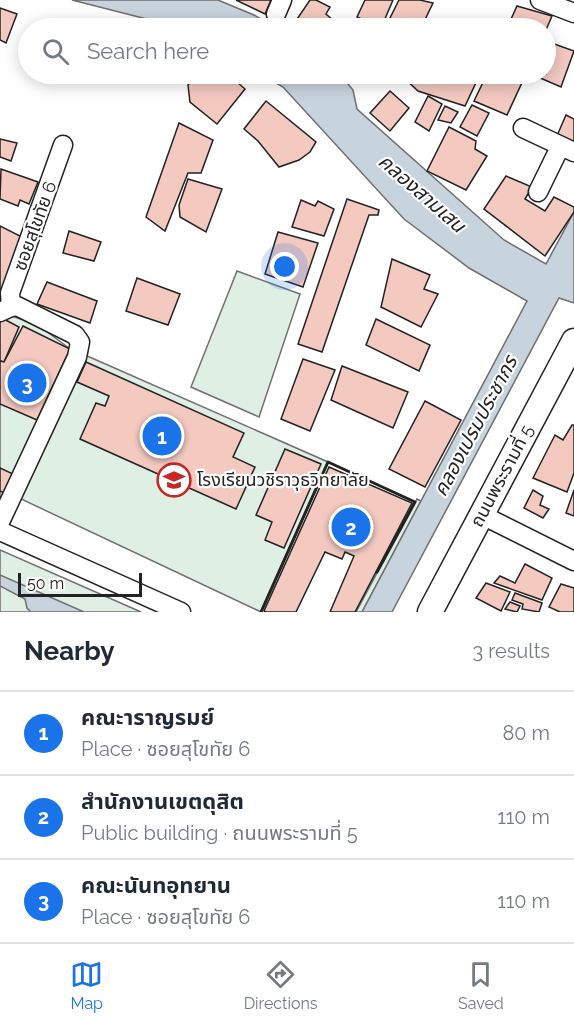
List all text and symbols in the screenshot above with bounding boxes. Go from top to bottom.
search box [18,18,556,84]
icon: search [39,35,72,68]
text: Search here [87,38,209,64]
water label: คลองสามเสน [374,149,472,238]
street label: ซอยสุโขทัย 6 [9,178,61,274]
your location [270,252,299,281]
water label: คลองเปรมประชากร [428,351,523,500]
pin: 3 [8,360,46,406]
pin: 1 [142,414,182,458]
street label: ถนนพระรามที่ 5 [464,420,537,530]
school or university icon: โรงเรียนวชิราวุธวิทยาลัย [156,462,192,498]
place label: โรงเรียนวชิราวุธวิทยาลัย [197,469,369,491]
pin: 2 [332,504,370,550]
scale bar [18,570,142,598]
text: 50 m [27,574,64,593]
text: Nearby [24,636,114,666]
text: 3 results [472,639,550,663]
text: คณะาราญรมย์ [81,704,214,730]
text: 1 [39,721,48,745]
text: 80 m [502,721,550,745]
text: Place · ซอยสุโขทัย 6 [81,737,250,761]
text: สำนักงานเขตดุสิต [81,788,244,814]
text: 2 [38,805,49,829]
text: 110 m [497,805,550,829]
text: Public building · ถนนพระรามที่ 5 [81,821,358,845]
text: คณะนันทอุทยาน [81,872,231,898]
text: 3 [38,889,49,913]
text: 110 m [497,889,550,913]
text: Place · ซอยสุโขทัย 6 [81,905,250,929]
tab: Map [70,958,103,1013]
tab: Directions [244,958,318,1013]
tab: Saved [458,958,504,1013]

